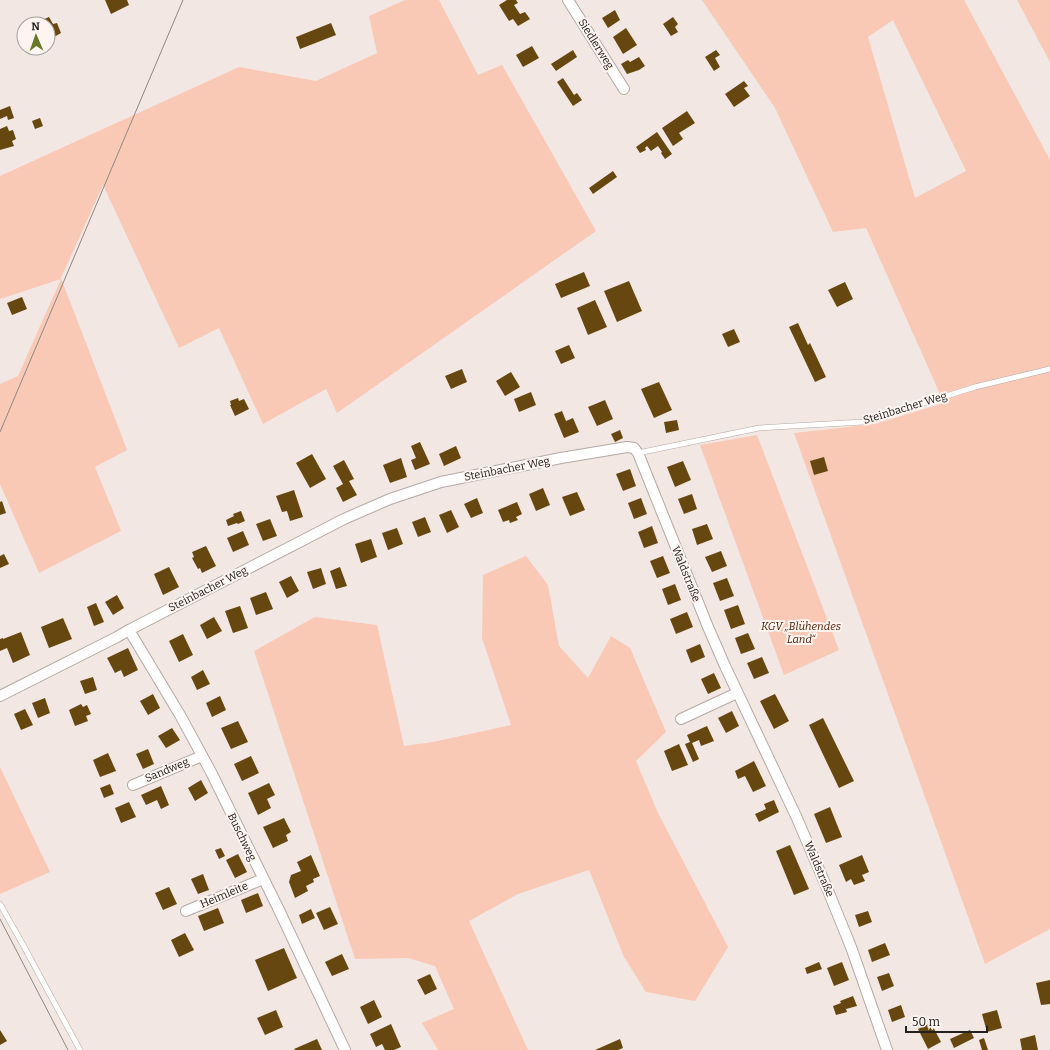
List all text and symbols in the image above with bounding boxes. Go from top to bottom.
north arrow [16,16,56,56]
street label: Siedlerweg [575,16,617,72]
text: N [31,20,41,33]
street label: Steinbacher Weg [862,389,948,427]
street label: Steinbacher Weg [463,454,551,484]
street label: Waldstraße [669,544,703,604]
street label: Steinbacher Weg [166,563,250,615]
park label: KGV „Blühendes Land“ [761,620,841,646]
street label: Sandweg [143,755,191,785]
street label: Buschweg [225,811,259,863]
street label: Waldstraße [802,839,836,899]
street label: Heimleite [198,879,250,911]
scale bar [906,1008,987,1034]
text: 50 m [912,1015,941,1029]

